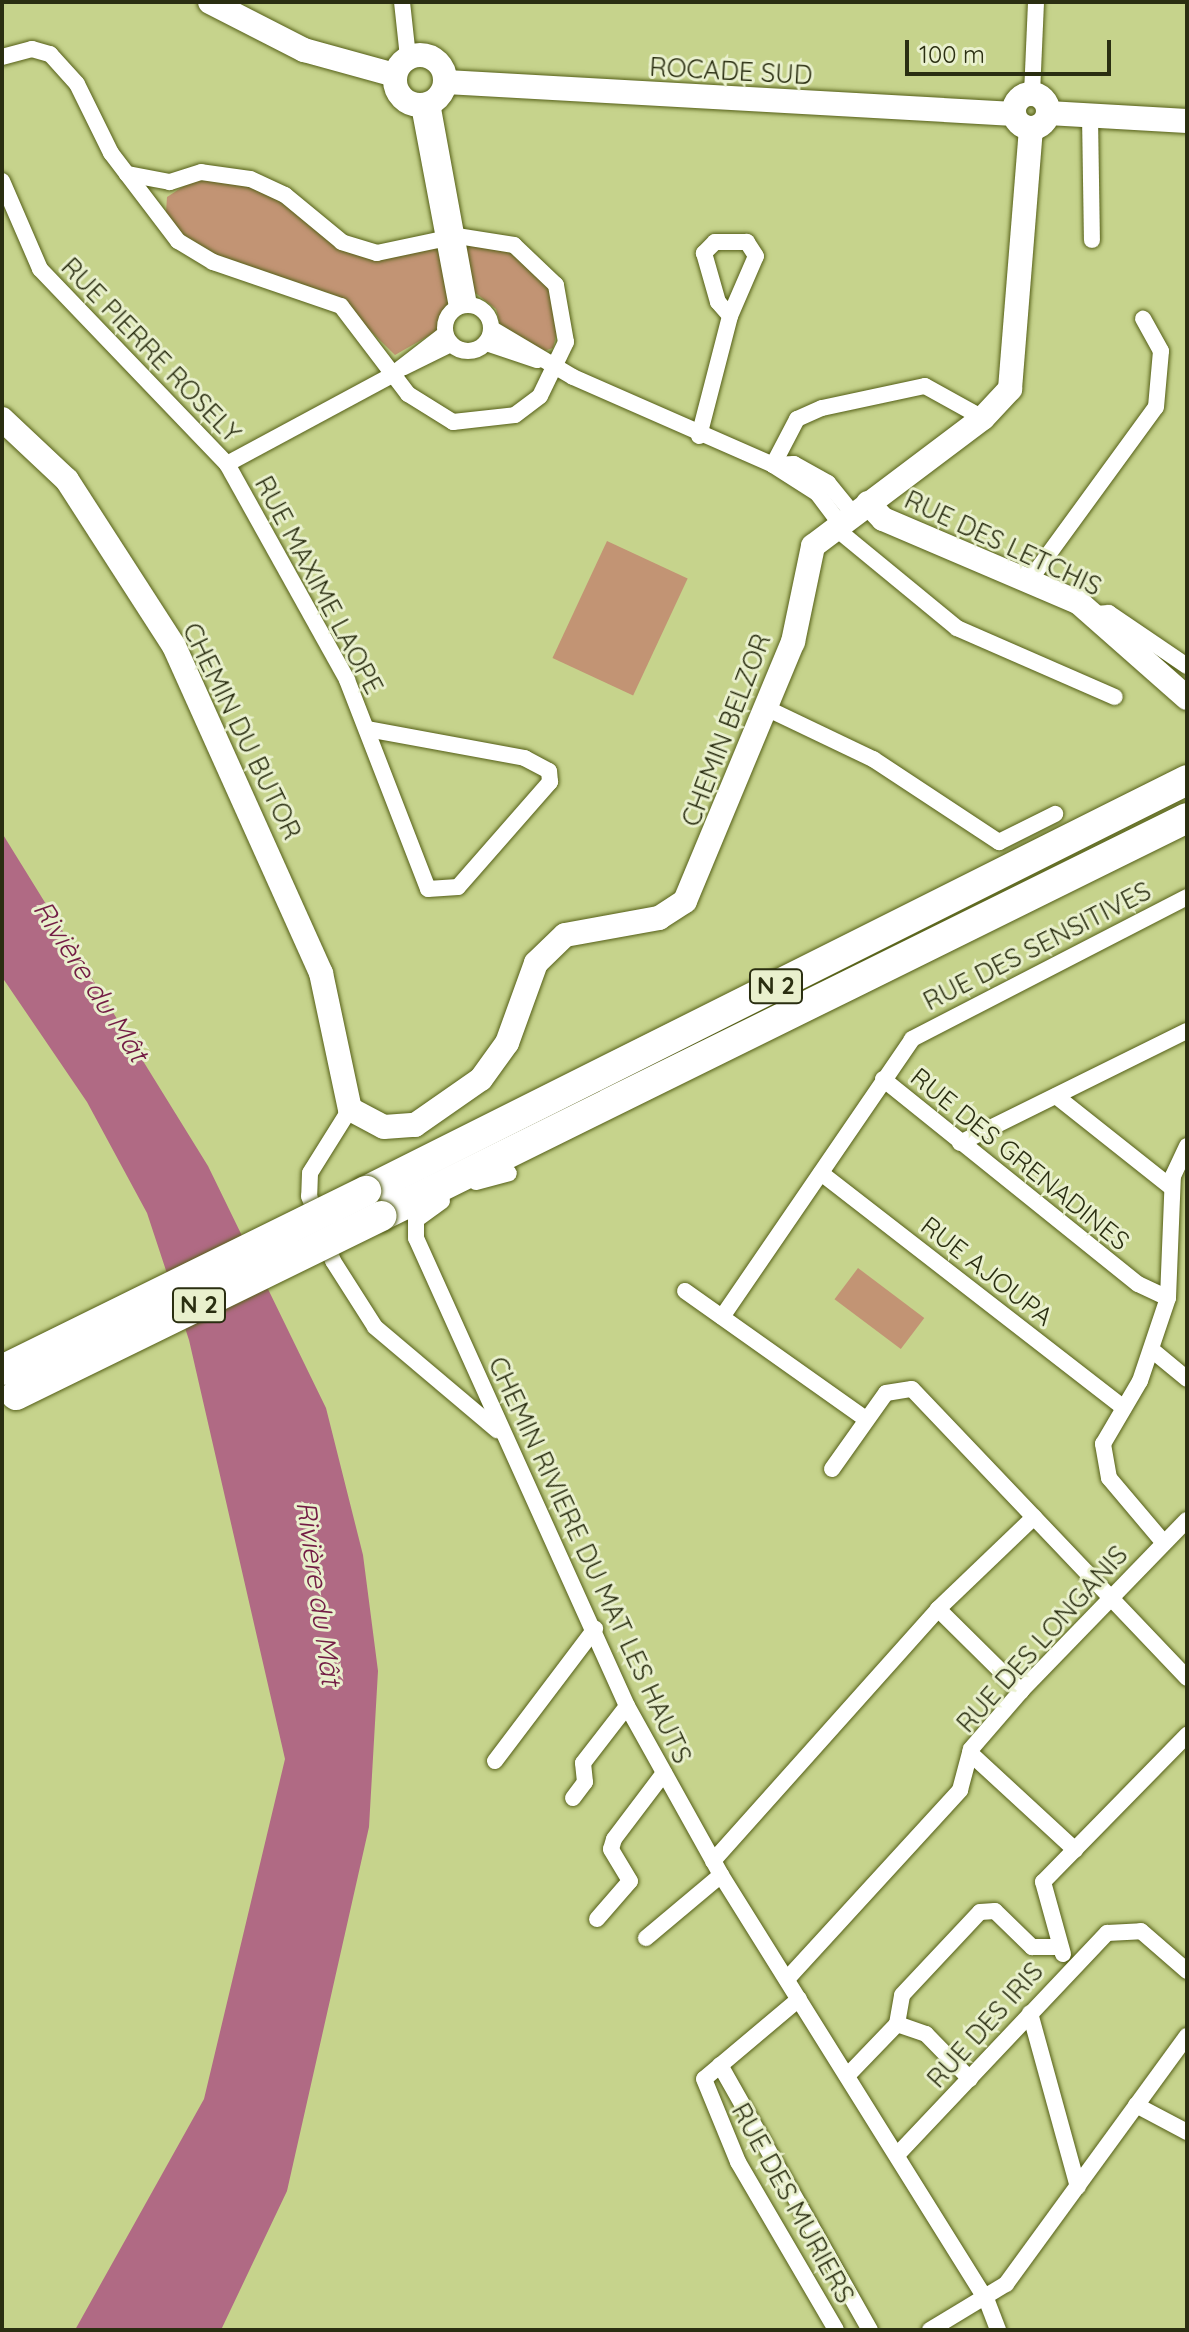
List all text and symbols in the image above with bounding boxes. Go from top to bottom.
scale bar [909,24,1115,74]
text: 100 m [919,39,985,69]
street label: ROCADE SUD [649,51,813,91]
street label: RUE PIERRE ROSELY [55,251,247,449]
street label: RUE MAXIME LAOPE [248,471,390,699]
street label: RUE DES LETCHIS [900,484,1106,602]
street label: CHEMIN DU BUTOR [176,618,308,844]
street label: CHEMIN BELZOR [675,629,777,831]
street label: RUE DES SENSITIVES [918,875,1156,1017]
water label: Rivière du Mât [26,894,156,1068]
road number: N 2 [748,966,804,1006]
street label: RUE DES GRENADINES [904,1061,1136,1257]
street label: RUE AJOUPA [915,1210,1059,1332]
road number: N 2 [171,1285,227,1325]
street label: CHEMIN RIVIERE DU MAT LES HAUTS [482,1352,698,1768]
water label: Rivière du Mât [289,1499,349,1687]
street label: RUE DES LONGANIS [950,1539,1134,1739]
street label: RUE DES IRIS [921,1956,1049,2094]
street label: RUE DES MURIERS [725,2098,861,2308]

